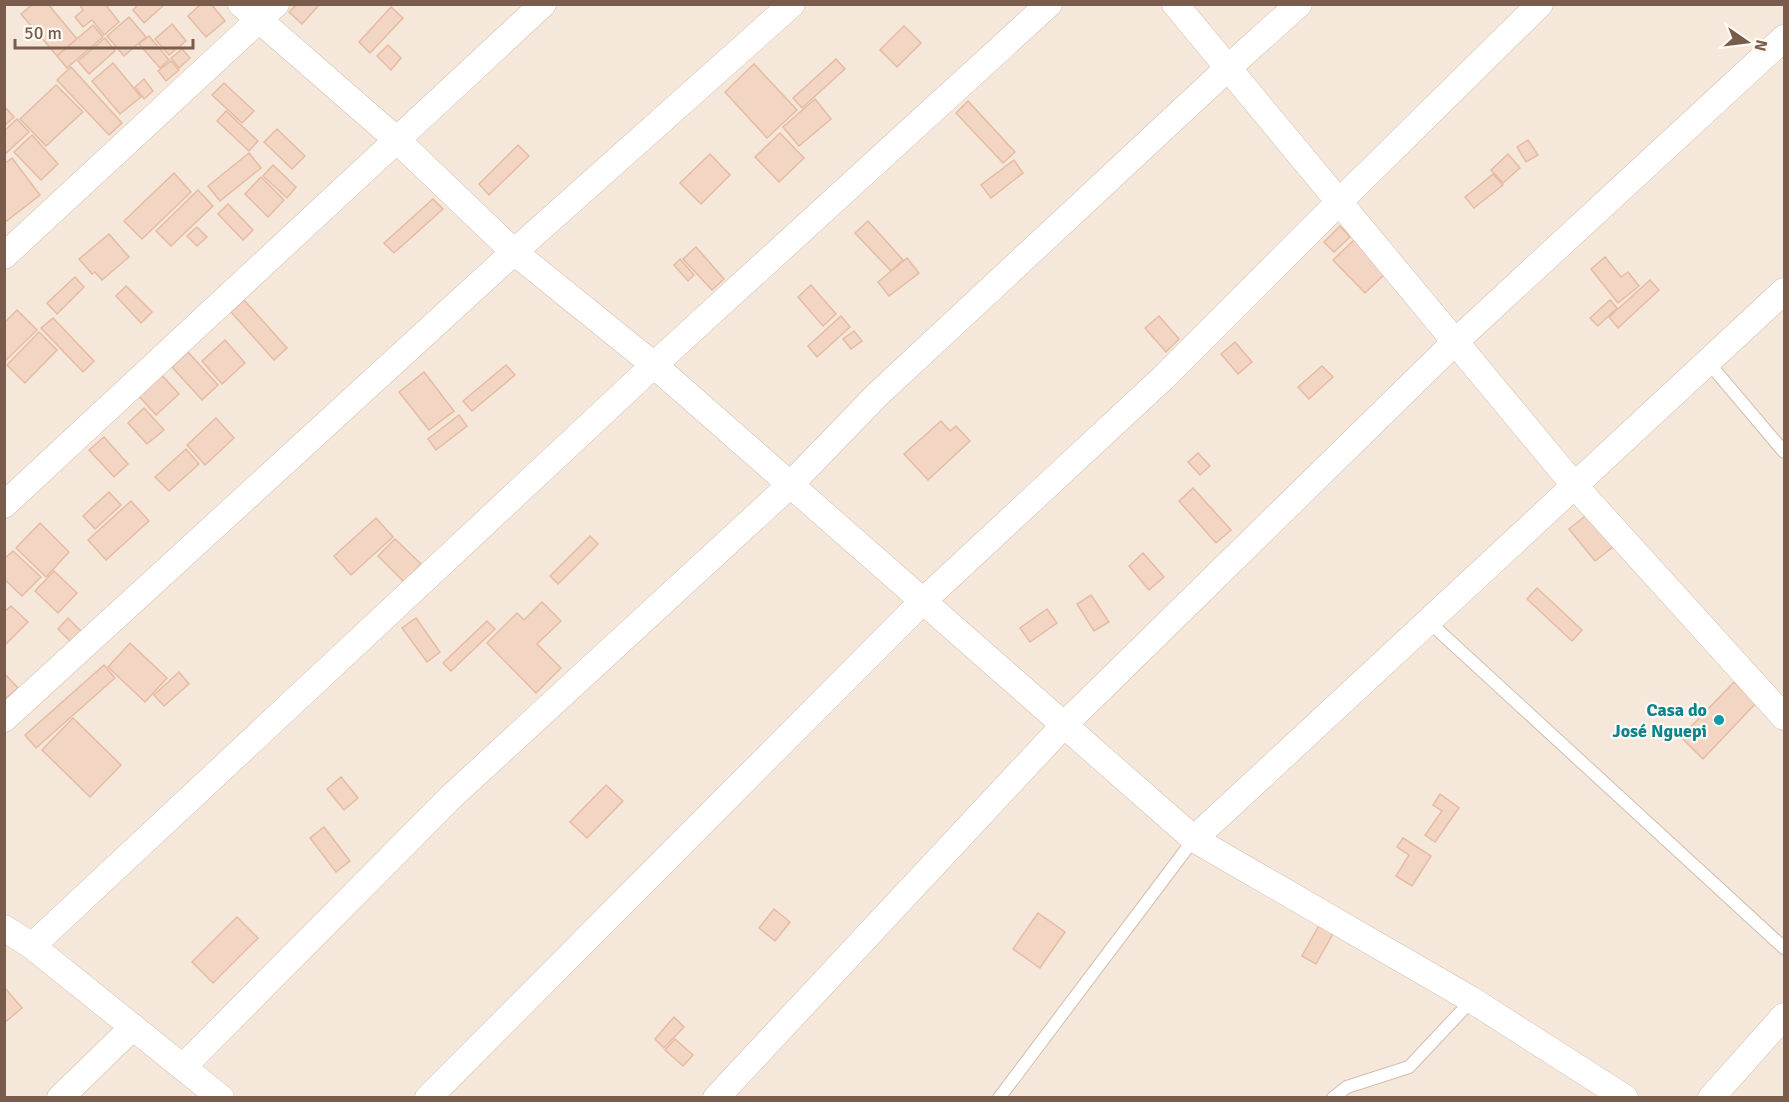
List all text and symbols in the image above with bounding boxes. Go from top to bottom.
scale bar [15,12,194,50]
north arrow [1717,12,1777,72]
text: 50 m [24,22,62,44]
text: N [1750,38,1772,53]
place label: Casa do José Nguepi [1612,699,1707,742]
marker: Casa do José Nguepi [1712,713,1726,727]

